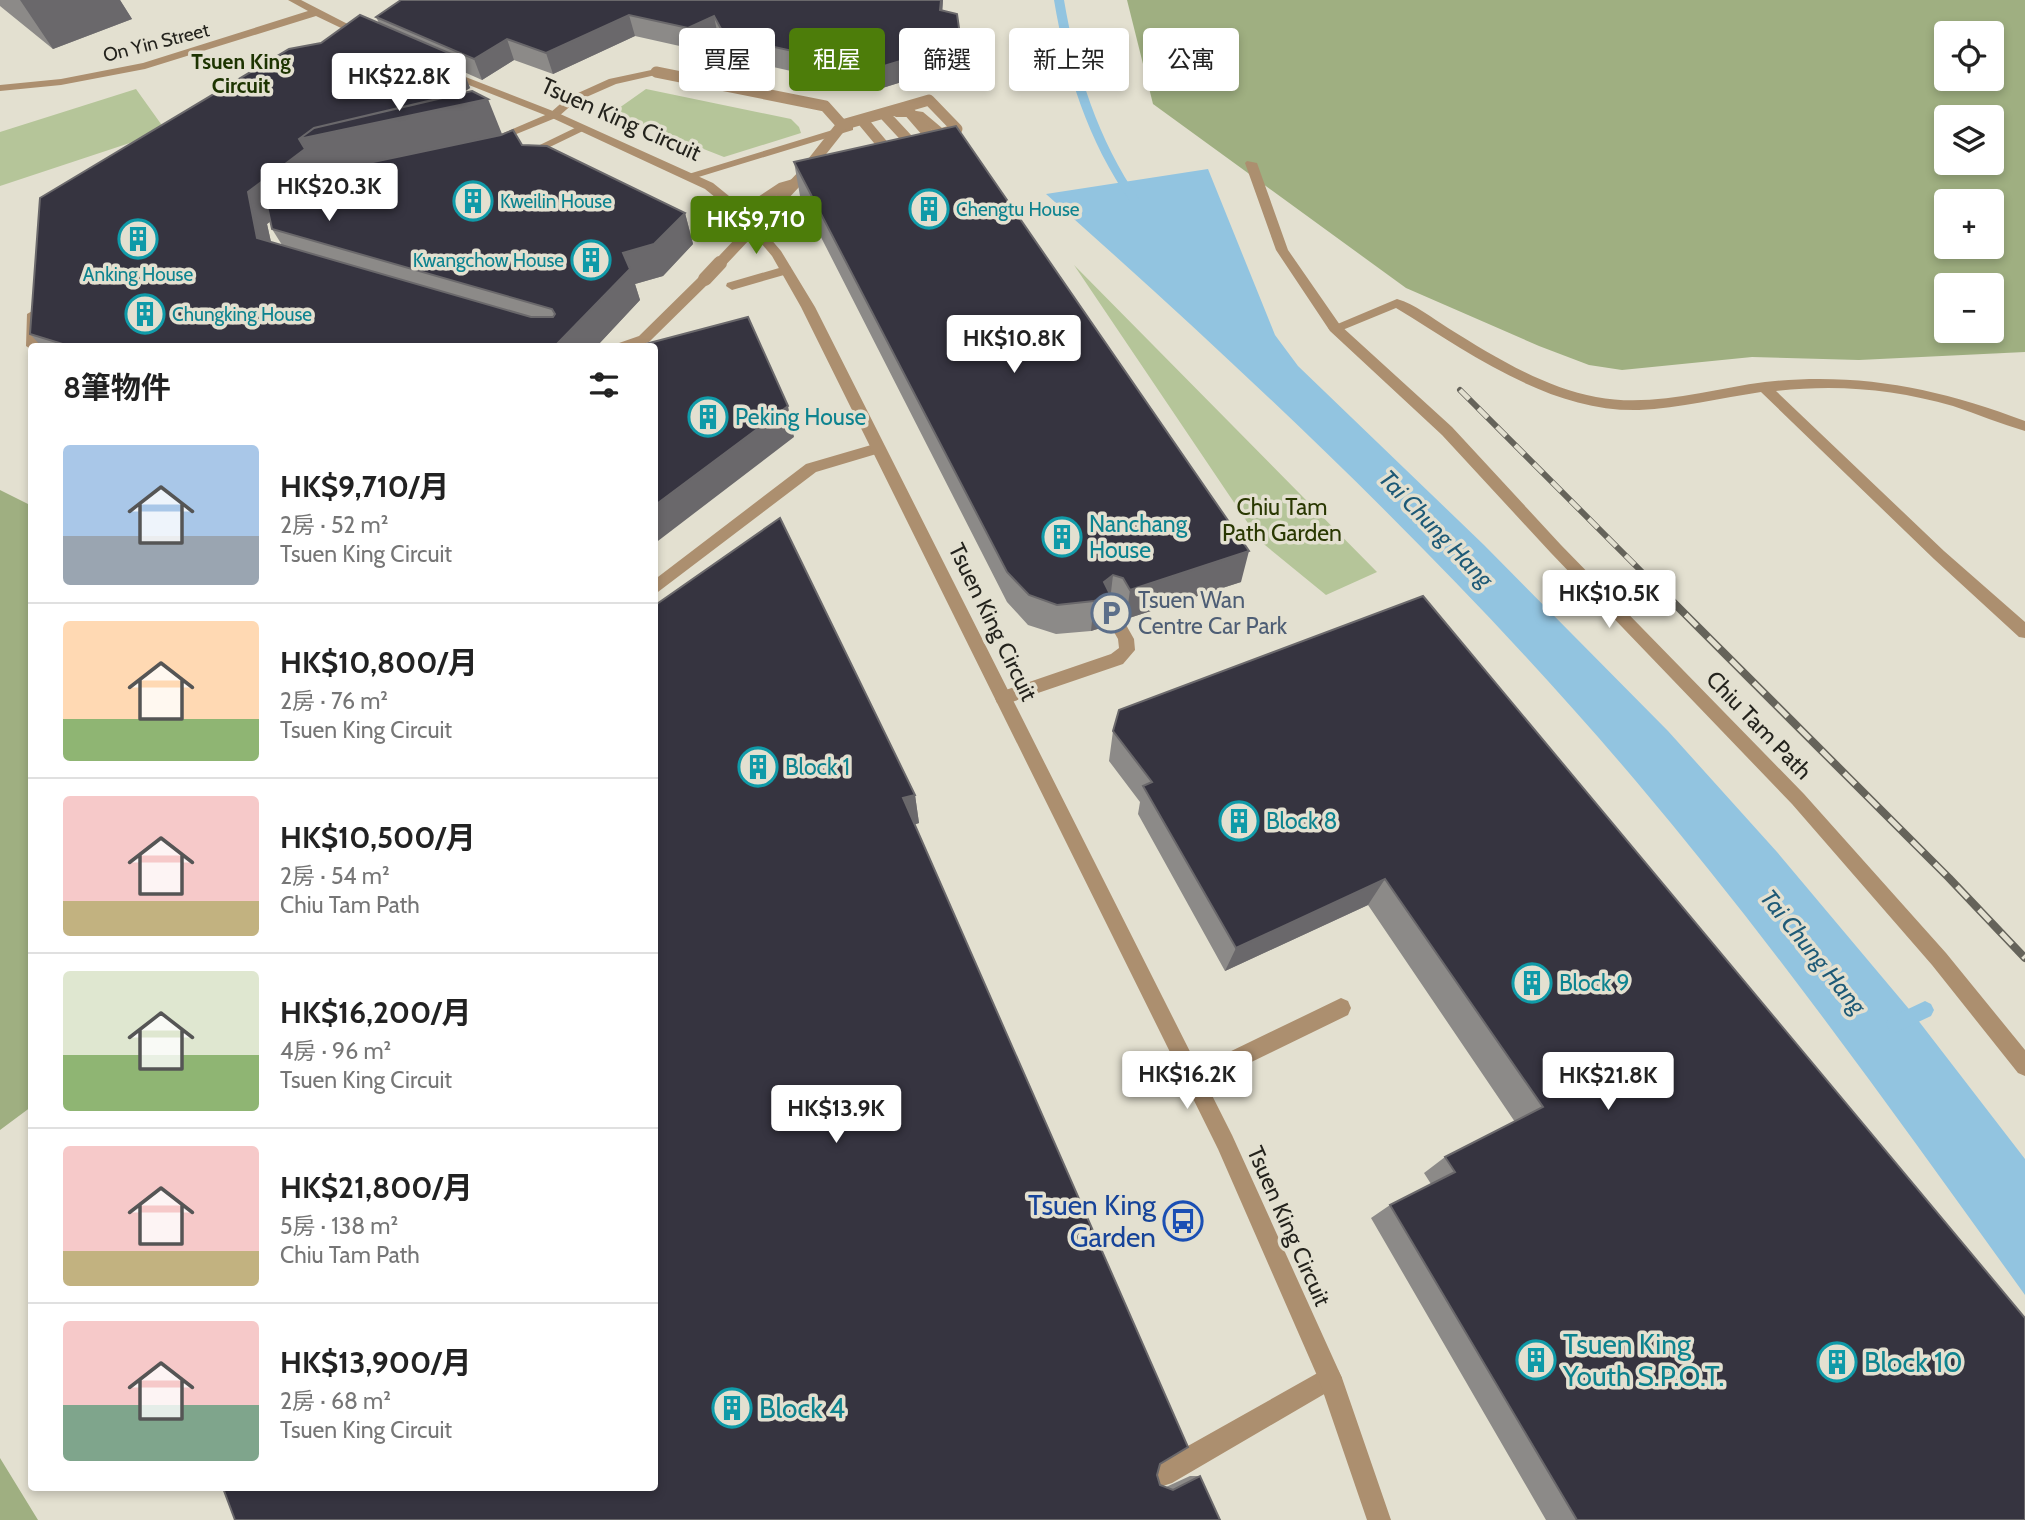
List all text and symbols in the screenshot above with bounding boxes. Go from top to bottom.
street label: On Yin Street [101,18,212,67]
map controls [1934,21,2004,343]
button: locate [1934,21,2004,91]
chip: 買屋 [679,28,775,91]
chip: 租屋 [789,28,885,91]
chip: 篩選 [899,28,995,91]
chip: 新上架 [1009,28,1129,91]
chip: 公寓 [1143,28,1239,91]
district label: Tsuen King Circuit [191,49,291,98]
pin: HK$22.8K [327,54,471,113]
text: HK$22.8K [348,62,450,90]
street label: Tsuen King Circuit [537,71,706,167]
button: layers [1934,105,2004,175]
pin: HK$20.3K [257,164,401,223]
text: HK$20.3K [277,172,381,200]
building icon: Kweilin House [452,180,494,222]
building icon: Chengtu House [908,188,950,230]
button: + [1934,189,2004,259]
place label: Kweilin House [500,190,612,213]
pin: HK$9,710 [684,196,828,256]
place label: Chengtu House [956,198,1080,221]
text: HK$9,710 [707,205,805,233]
building icon: Anking House [117,218,159,260]
building icon: Kwangchow House [570,239,612,281]
place label: Kwangchow House [413,249,564,272]
place label: Anking House [83,263,193,286]
button: − [1934,273,2004,343]
building icon: Chungking House [124,293,166,335]
place label: Chungking House [172,303,312,326]
pin: HK$10.8K [942,316,1086,375]
text: HK$10.8K [963,324,1065,352]
icon: filters [585,366,623,404]
text: 8筆物件 [63,369,171,406]
building icon: Peking House [687,396,729,438]
place label: Peking House [735,403,866,431]
water label: Tai Chung Hang [1373,464,1500,594]
text: HK$9,710/月 [280,468,449,505]
icon: home [119,473,203,557]
park label: Chiu Tam Path Garden [1222,493,1342,547]
place label: Nanchang House [1089,510,1188,564]
text: 2房 · 52 m² [280,511,388,539]
building icon: Nanchang House [1041,516,1083,558]
street label: Tsuen King Circuit [943,539,1043,706]
text: Tsuen King Circuit [280,540,452,568]
pin: HK$10.5K [1537,570,1681,630]
text: HK$10.5K [1559,579,1659,607]
place label: Tsuen Wan Centre Car Park [1138,586,1288,640]
parking icon: Tsuen Wan Centre Car Park [1090,592,1132,634]
text: HK$10,800/月 [280,644,478,681]
icon: home [119,649,203,733]
street label: Chiu Tam Path [1700,665,1818,785]
text: 2房 · 76 m² [280,687,388,715]
text: Tsuen King Circuit [280,716,452,744]
building icon: Block 1 [737,746,779,788]
place label: Block 1 [785,753,850,781]
building icon: Block 8 [1218,800,1260,842]
place label: Block 8 [1266,807,1337,835]
text: HK$10,500/月 [280,819,476,856]
icon: home [119,824,203,908]
text: 2房 · 54 m² [280,862,390,890]
water label: Tai Chung Hang [1754,883,1873,1021]
text: Chiu Tam Path [280,891,420,919]
building icon: Block 9 [1511,962,1553,1004]
place label: Block 9 [1559,969,1630,997]
text: HK$16,200/月 [280,994,472,1031]
icon: home [119,999,203,1083]
text: 4房 · 96 m² [280,1037,391,1065]
pin: HK$16.2K [1115,1052,1259,1111]
pin: HK$21.8K [1536,1052,1680,1112]
text: HK$16.2K [1138,1060,1236,1088]
text: HK$21.8K [1559,1061,1657,1089]
text: Tsuen King Circuit [280,1066,452,1094]
pin: HK$13.9K [764,1086,908,1145]
text: HK$13.9K [787,1094,885,1122]
street label: Tsuen King Circuit [1241,1142,1337,1311]
text: HK$21,800/月 [280,1169,473,1206]
icon: home [119,1174,203,1258]
place label: Tsuen King Garden [1028,1188,1157,1254]
bus stop icon: Tsuen King Garden [1162,1200,1204,1242]
text: 5房 · 138 m² [280,1212,398,1240]
text: Chiu Tam Path [280,1241,420,1269]
place label: Tsuen King Youth S.P.O.T. [1562,1327,1724,1393]
building icon: Tsuen King Youth S.P.O.T. [1515,1339,1557,1381]
building icon: Block 10 [1816,1341,1858,1383]
text: HK$13,900/月 [280,1344,471,1381]
place label: Block 10 [1864,1345,1963,1379]
icon: home [119,1349,203,1433]
text: 2房 · 68 m² [280,1387,391,1415]
building icon: Block 4 [711,1387,753,1429]
place label: Block 4 [759,1391,845,1425]
text: Tsuen King Circuit [280,1416,452,1444]

